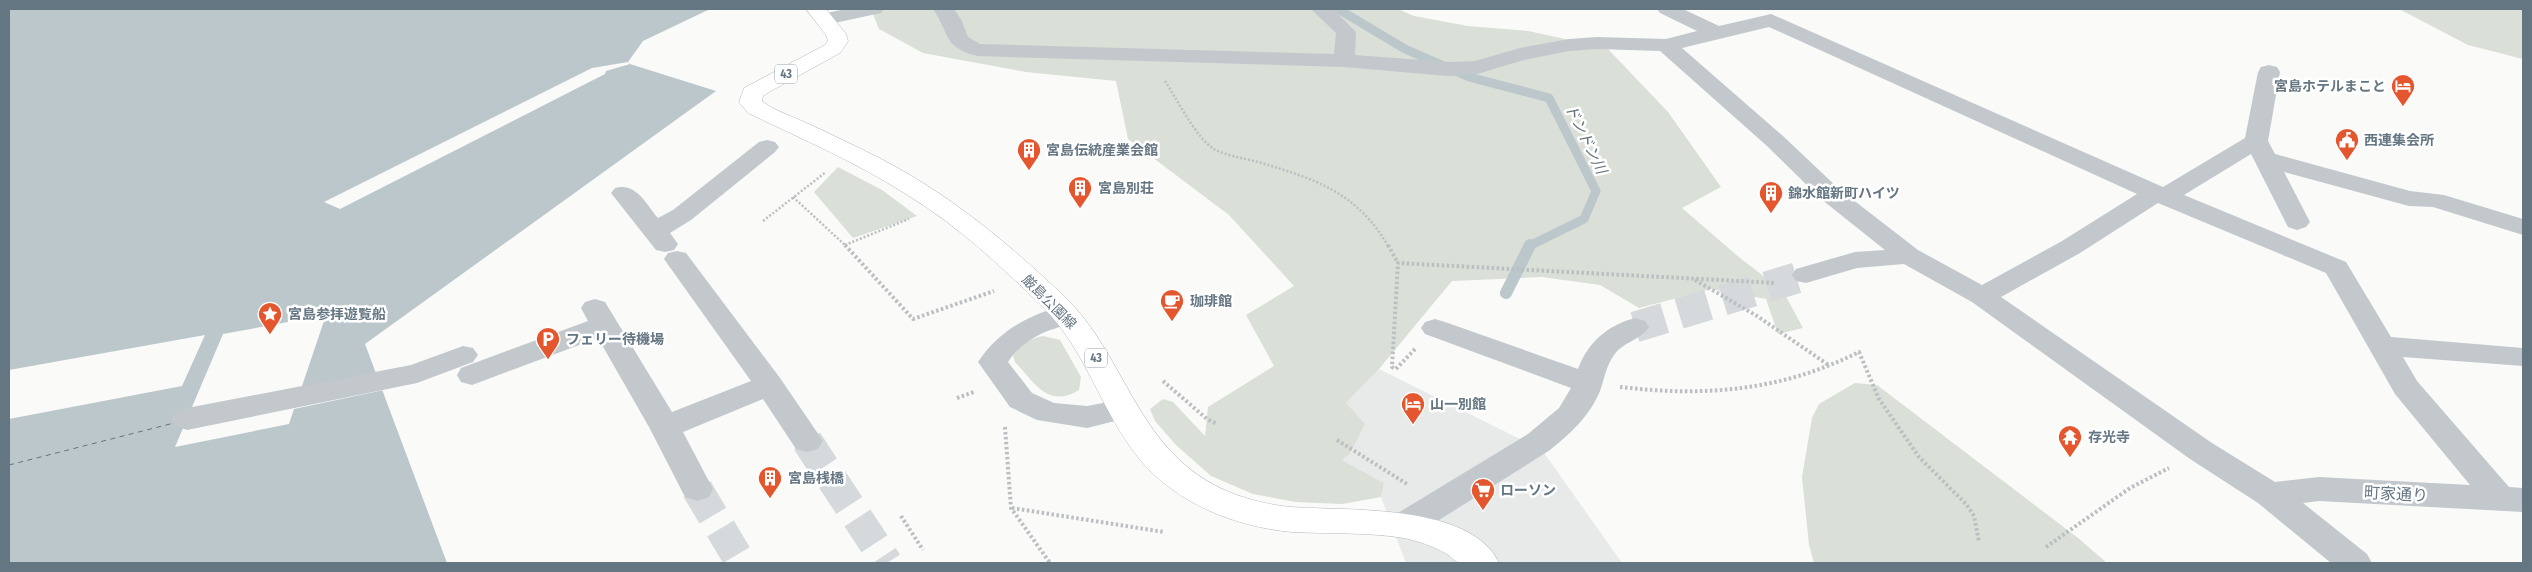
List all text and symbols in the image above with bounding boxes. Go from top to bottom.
road number: 43 [775,64,797,84]
hotel icon: 宮島ホテルまこと [2390,73,2416,107]
place label: 宮島ホテルまこと [2274,78,2386,95]
water label: ドンドン川 [1561,101,1611,178]
public building icon: 西連集会所 [2334,127,2360,161]
place label: 西連集会所 [2364,132,2434,149]
building icon: 宮島伝統産業会館 [1016,137,1042,171]
place label: 宮島伝統産業会館 [1046,142,1158,159]
building icon: 宮島別荘 [1067,175,1093,209]
place label: 宮島別荘 [1098,180,1154,197]
building icon: 錦水館新町ハイツ [1758,180,1784,214]
place label: 錦水館新町ハイツ [1788,185,1900,202]
street label: 厳島公園線 [1018,271,1080,333]
cafe icon: 珈琲館 [1159,288,1185,322]
place label: 珈琲館 [1190,293,1232,310]
place icon: 宮島参拝遊覧船 [257,301,283,335]
place label: 宮島参拝遊覧船 [288,306,386,323]
parking icon: フェリー待機場 [535,326,561,360]
place label: フェリー待機場 [566,331,664,348]
road number: 43 [1085,348,1107,368]
hotel icon: 山一別館 [1400,391,1426,425]
place label: 山一別館 [1430,396,1486,413]
temple icon: 存光寺 [2057,424,2083,458]
place label: 存光寺 [2088,429,2130,446]
building icon: 宮島桟橋 [757,465,783,499]
place label: 宮島桟橋 [788,470,844,487]
supermarket icon: ローソン [1470,477,1496,511]
place label: ローソン [1500,482,1556,499]
street label: 町家通り [2364,483,2428,505]

